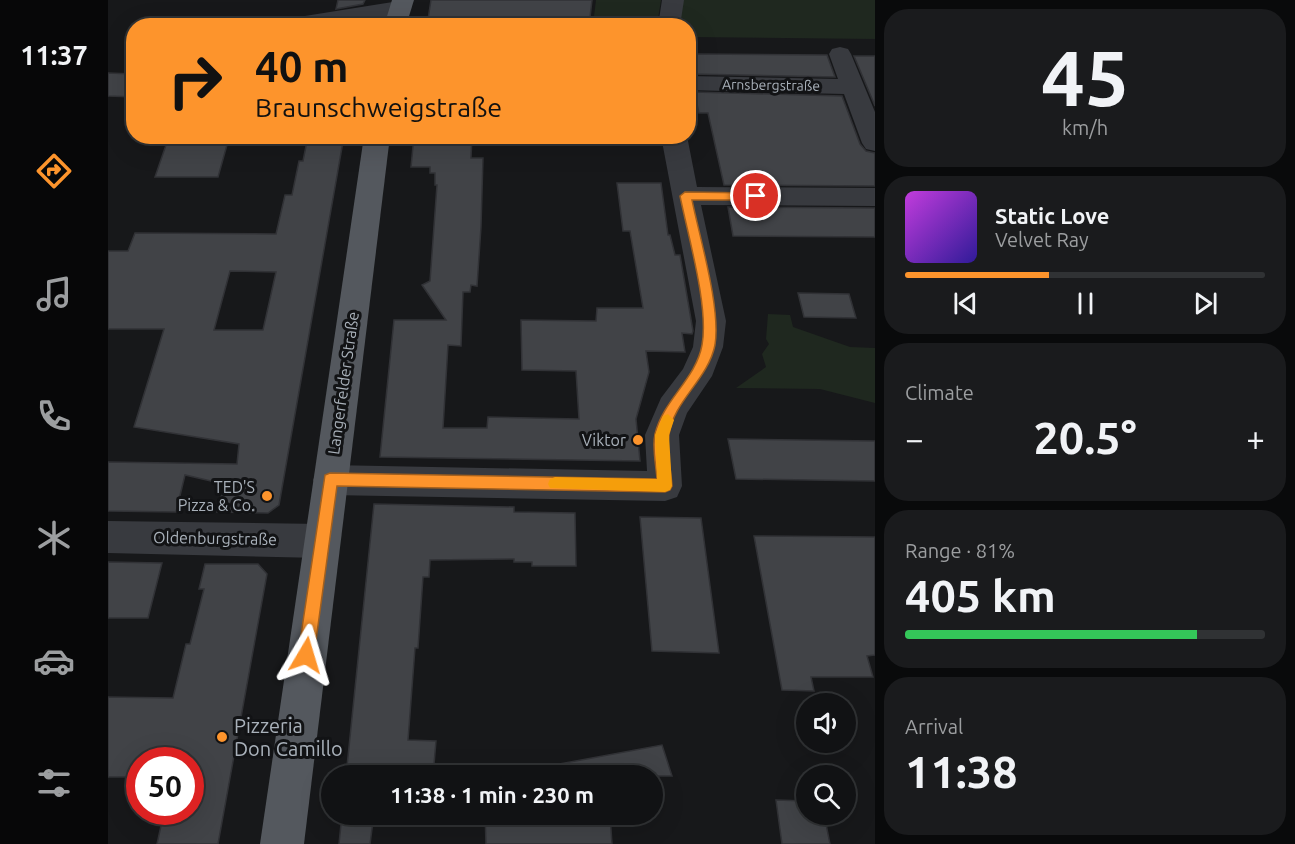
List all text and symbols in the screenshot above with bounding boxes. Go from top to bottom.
text: 45 [1041,33,1129,121]
text: 11:37 [20,40,88,70]
icon: right [156,42,234,120]
text: 40 m [255,43,349,90]
street label: Arnsbergstraße [722,76,820,94]
text: Braunschweigstraße [255,92,502,122]
text: km/h [1062,116,1108,139]
icon: directions [33,150,75,192]
pin [730,170,781,221]
icon: arrive [739,179,772,212]
text: Static Love [995,203,1110,228]
text: Velvet Ray [995,228,1089,251]
icon: music [33,273,75,315]
icon: previous [949,287,982,320]
icon: pause [1069,287,1102,320]
icon: next [1189,287,1222,320]
street label: Langerfelder Straße [324,310,362,456]
text: Climate [905,381,974,404]
icon: phone [33,395,75,437]
text: 20.5° [1033,412,1137,463]
text: − [905,420,924,457]
text: + [1246,420,1265,457]
place label: Viktor [582,431,626,449]
marker: Viktor [631,433,645,447]
place label: TED'S Pizza & Co. [178,478,255,514]
marker: TED'S Pizza & Co. [260,489,274,503]
icon: climate [33,517,75,559]
street label: Oldenburgstraße [153,528,277,548]
text: Range · 81% [905,539,1015,562]
text: 405 km [905,570,1056,621]
position arrow [274,623,338,687]
icon: car [33,640,75,682]
map controls [796,693,856,825]
button: sound [796,693,856,753]
place label: Pizzeria Don Camillo [234,714,343,760]
text: Arrival [905,715,963,738]
marker: Pizzeria Don Camillo [215,730,229,744]
text: 11:38 [905,746,1018,797]
speed limit sign: 50 [126,747,204,825]
icon: filters [33,762,75,804]
button: search [796,765,856,825]
text: 11:38 · 1 min · 230 m [390,782,594,807]

